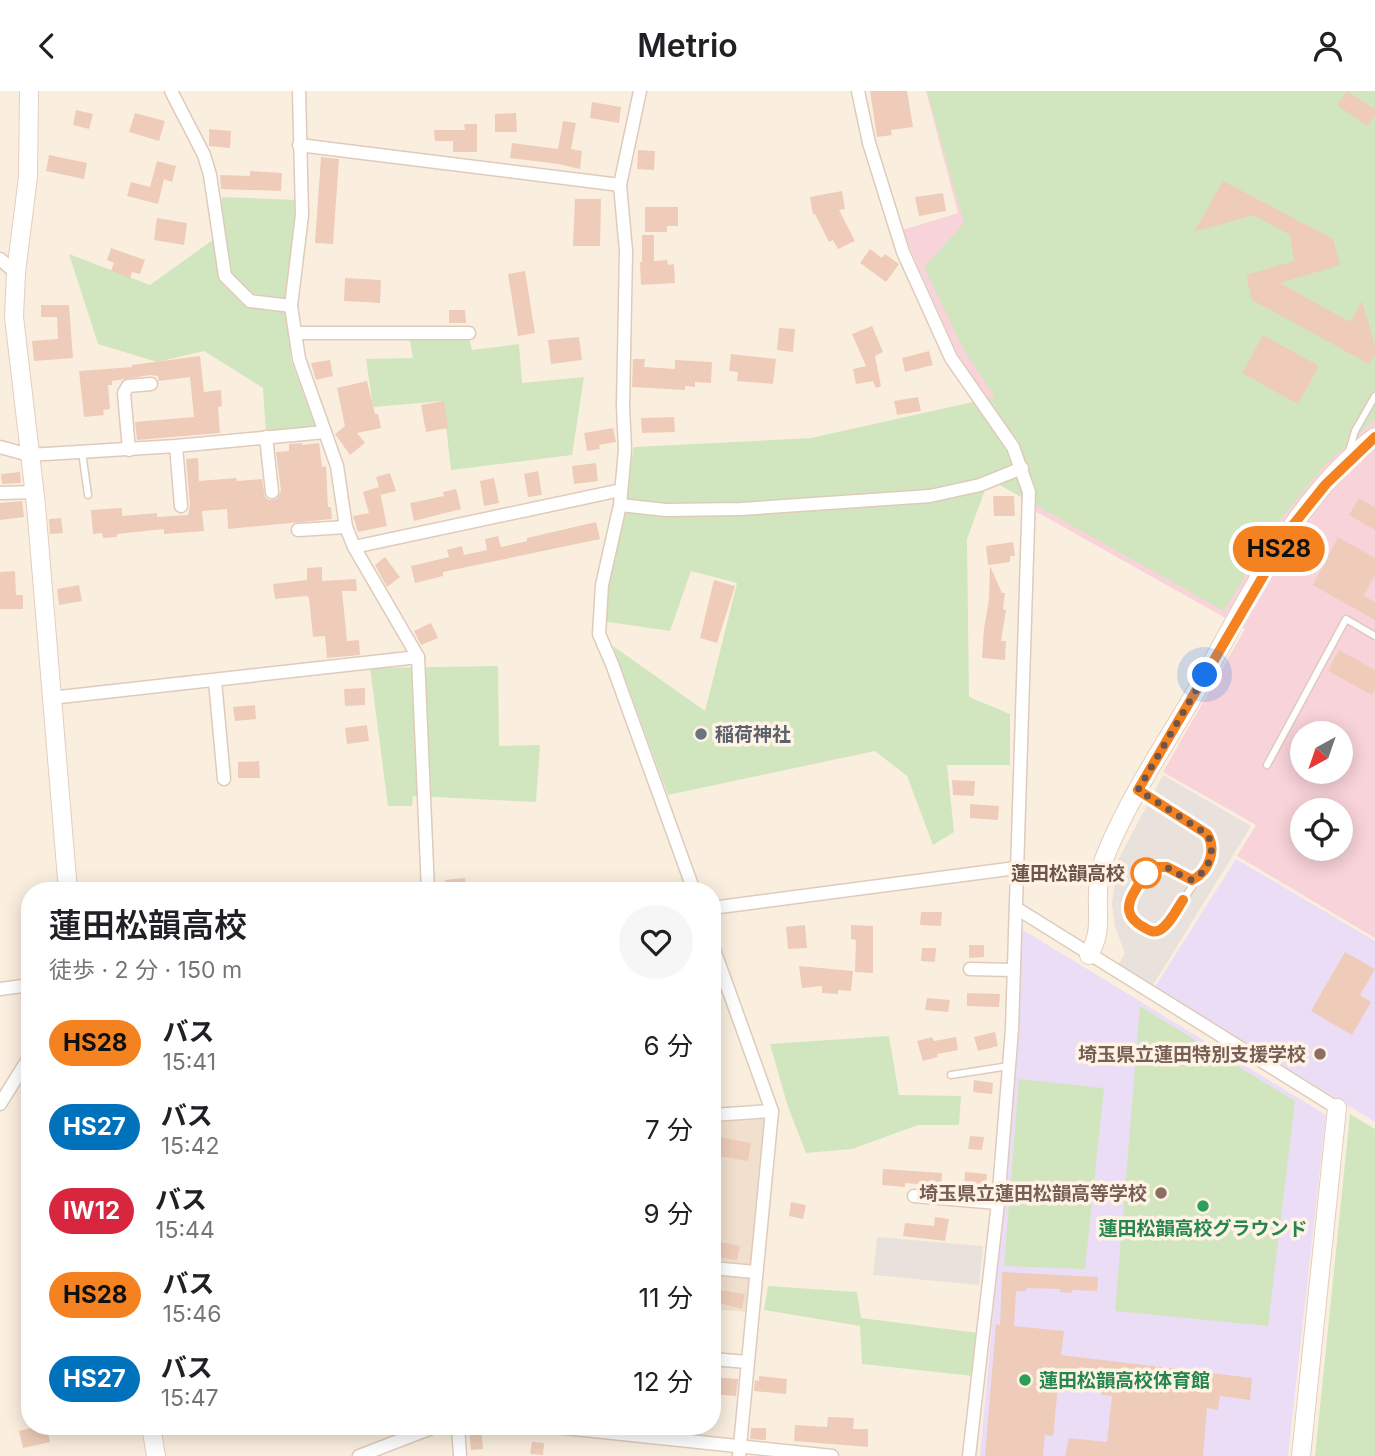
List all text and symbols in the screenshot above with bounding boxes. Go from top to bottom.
text: Metrio [637,26,738,65]
icon: back [28,27,66,65]
icon: person [1309,27,1347,65]
line badge: HS28 [1230,526,1328,572]
text: HS28 [1247,534,1311,563]
your location [1187,657,1222,692]
north arrow [1290,721,1353,784]
map controls [1290,721,1353,861]
place label: 稲荷神社 [715,723,791,746]
marker: 稲荷神社 [693,726,709,742]
button: locate [1290,798,1353,861]
marker: 蓮田松韻高校 [1131,858,1161,888]
place label: 蓮田松韻高校 [1011,862,1125,885]
text: 蓮田松韻高校 [49,905,247,945]
button: heart [619,905,693,979]
text: 徒歩 · 2 分 · 150 m [49,956,242,984]
text: バス [162,1016,214,1047]
text: HS28 [63,1028,127,1057]
text: 6 分 [644,1030,693,1061]
place label: 埼玉県立蓮田特別支援学校 [1078,1043,1306,1066]
marker: 埼玉県立蓮田特別支援学校 [1312,1046,1328,1062]
text: 15:41 [162,1048,216,1076]
text: バス [161,1100,213,1131]
text: HS27 [63,1112,126,1141]
text: 7 分 [645,1114,693,1145]
text: 15:42 [161,1132,220,1160]
place label: 埼玉県立蓮田松韻高等学校 [919,1182,1147,1205]
text: バス [155,1184,207,1215]
marker: 埼玉県立蓮田松韻高等学校 [1153,1185,1169,1201]
text: IW12 [63,1196,120,1225]
text: 9 分 [644,1198,693,1229]
marker: 蓮田松韻高校グラウンド [1195,1198,1211,1214]
text: 15:44 [155,1216,215,1244]
place label: 蓮田松韻高校グラウンド [1098,1217,1308,1240]
text: バス [162,1268,214,1299]
text: HS28 [63,1280,127,1309]
text: 11 分 [639,1282,693,1313]
text: 15:46 [162,1300,221,1328]
text: バス [161,1352,213,1383]
text: HS27 [63,1364,126,1393]
text: 12 分 [633,1366,693,1397]
place label: 蓮田松韻高校体育館 [1039,1369,1210,1392]
marker: 蓮田松韻高校体育館 [1017,1372,1033,1388]
text: 15:47 [161,1384,219,1412]

